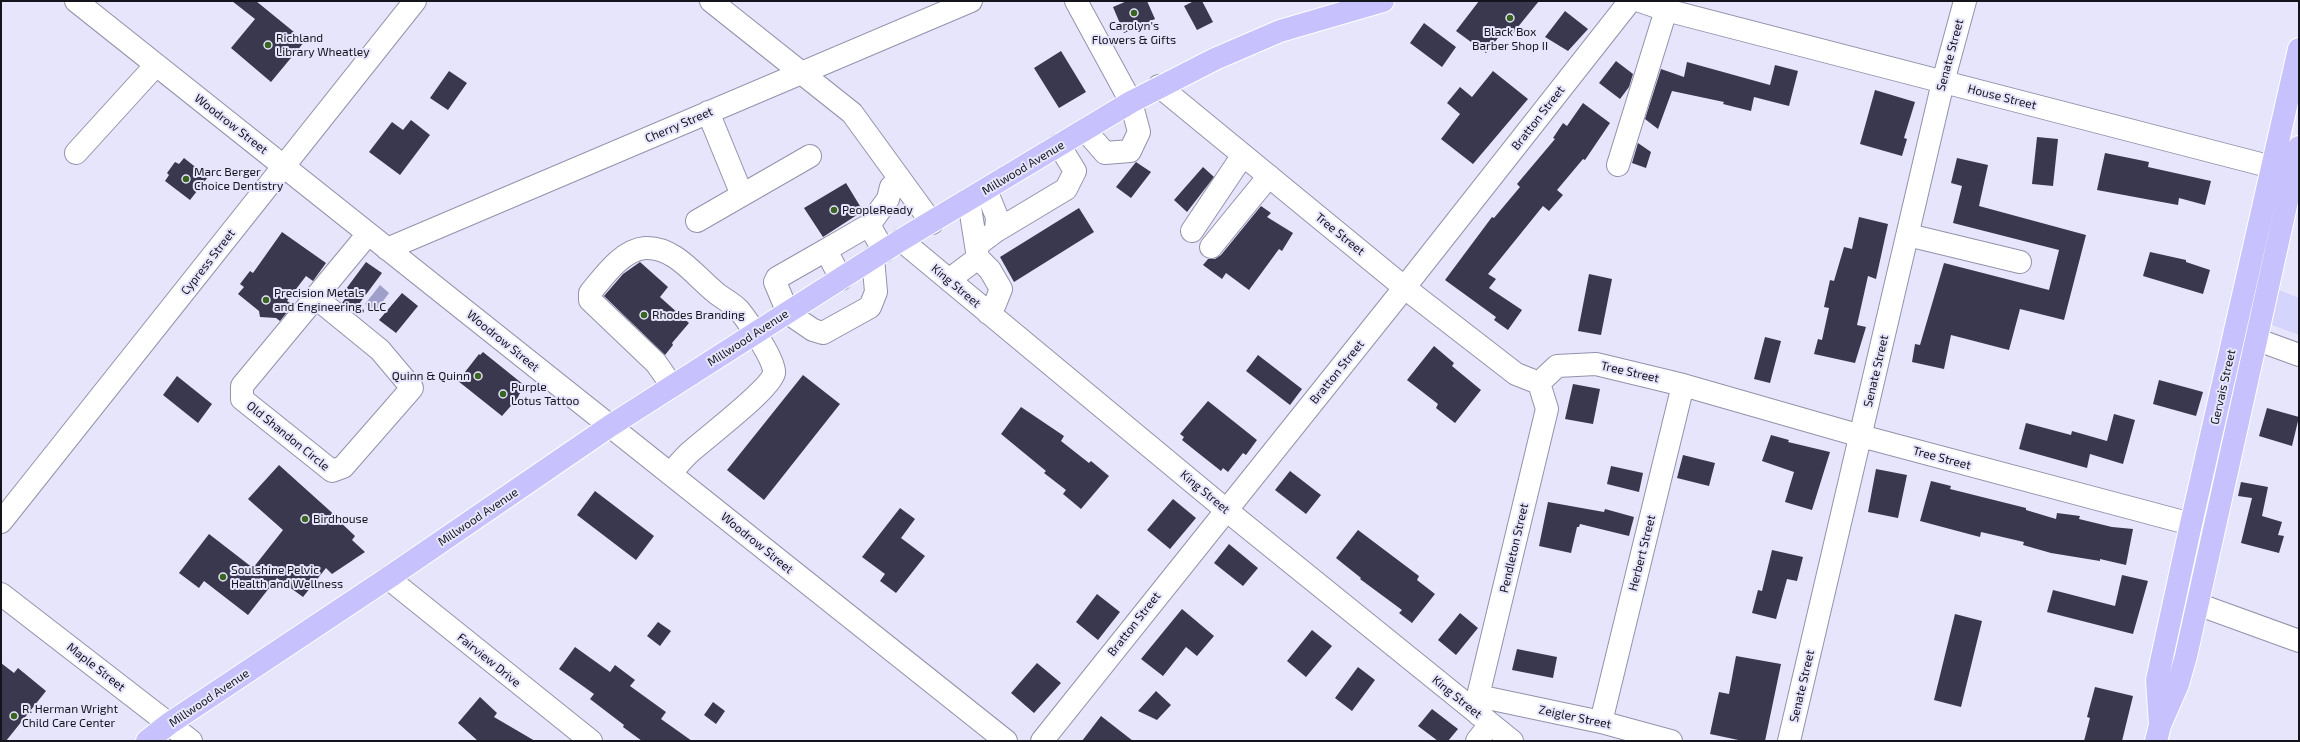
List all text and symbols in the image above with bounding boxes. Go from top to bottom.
marker: Carolyn's Flowers & Gifts [1129,8,1139,18]
marker: Black Box Barber Shop II [1505,13,1515,23]
street label: Senate Street [1933,18,1967,92]
place label: Carolyn's Flowers & Gifts [1092,19,1176,47]
place label: Black Box Barber Shop II [1472,25,1548,53]
place label: Richland Library Wheatley [276,31,369,59]
marker: Richland Library Wheatley [263,40,273,50]
street label: House Street [1966,82,2038,112]
street label: Bratton Street [1508,83,1568,153]
street label: Woodrow Street [191,91,271,157]
street label: Cherry Street [643,104,715,146]
street label: Millwood Avenue [979,138,1067,198]
place label: Marc Berger Choice Dentistry [194,165,283,193]
marker: Marc Berger Choice Dentistry [181,174,191,184]
place label: PeopleReady [842,203,913,217]
marker: PeopleReady [829,205,839,215]
street label: Tree Street [1312,210,1368,258]
street label: Cypress Street [178,226,238,298]
street label: King Street [928,261,984,311]
place label: Precision Metals and Engineering, LLC [274,286,386,314]
marker: Precision Metals and Engineering, LLC [261,295,271,305]
street label: Millwood Avenue [705,306,791,370]
street label: Woodrow Street [464,307,542,375]
place label: Rhodes Branding [652,308,745,322]
marker: Rhodes Branding [639,310,649,320]
street label: Senate Street [1861,333,1891,409]
street label: Bratton Street [1307,337,1367,407]
street label: Gervais Street [2207,348,2239,426]
street label: Tree Street [1599,358,1661,386]
place label: Quinn & Quinn [392,369,470,383]
marker: Quinn & Quinn [473,371,483,381]
place label: Purple Lotus Tattoo [511,380,579,408]
marker: Purple Lotus Tattoo [498,389,508,399]
street label: Old Shandon Circle [244,398,332,474]
street label: Tree Street [1911,443,1973,473]
street label: King Street [1177,467,1233,517]
street label: Millwood Avenue [435,485,521,549]
street label: Pendleton Street [1497,502,1531,594]
street label: Woodrow Street [718,509,796,577]
place label: Birdhouse [313,512,368,526]
street label: Herbert Street [1626,513,1658,593]
marker: Birdhouse [300,514,310,524]
place label: Soulshine Pelvic Health and Wellness [231,563,343,591]
marker: Soulshine Pelvic Health and Wellness [218,572,228,582]
street label: Bratton Street [1104,589,1164,659]
street label: Fairview Drive [454,630,524,690]
street label: Maple Street [64,640,128,694]
street label: Senate Street [1787,648,1817,724]
street label: Millwood Avenue [166,666,252,730]
street label: King Street [1429,673,1485,721]
place label: R. Herman Wright Child Care Center [22,702,118,730]
street label: Zeigler Street [1537,702,1613,732]
marker: R. Herman Wright Child Care Center [9,711,19,721]

